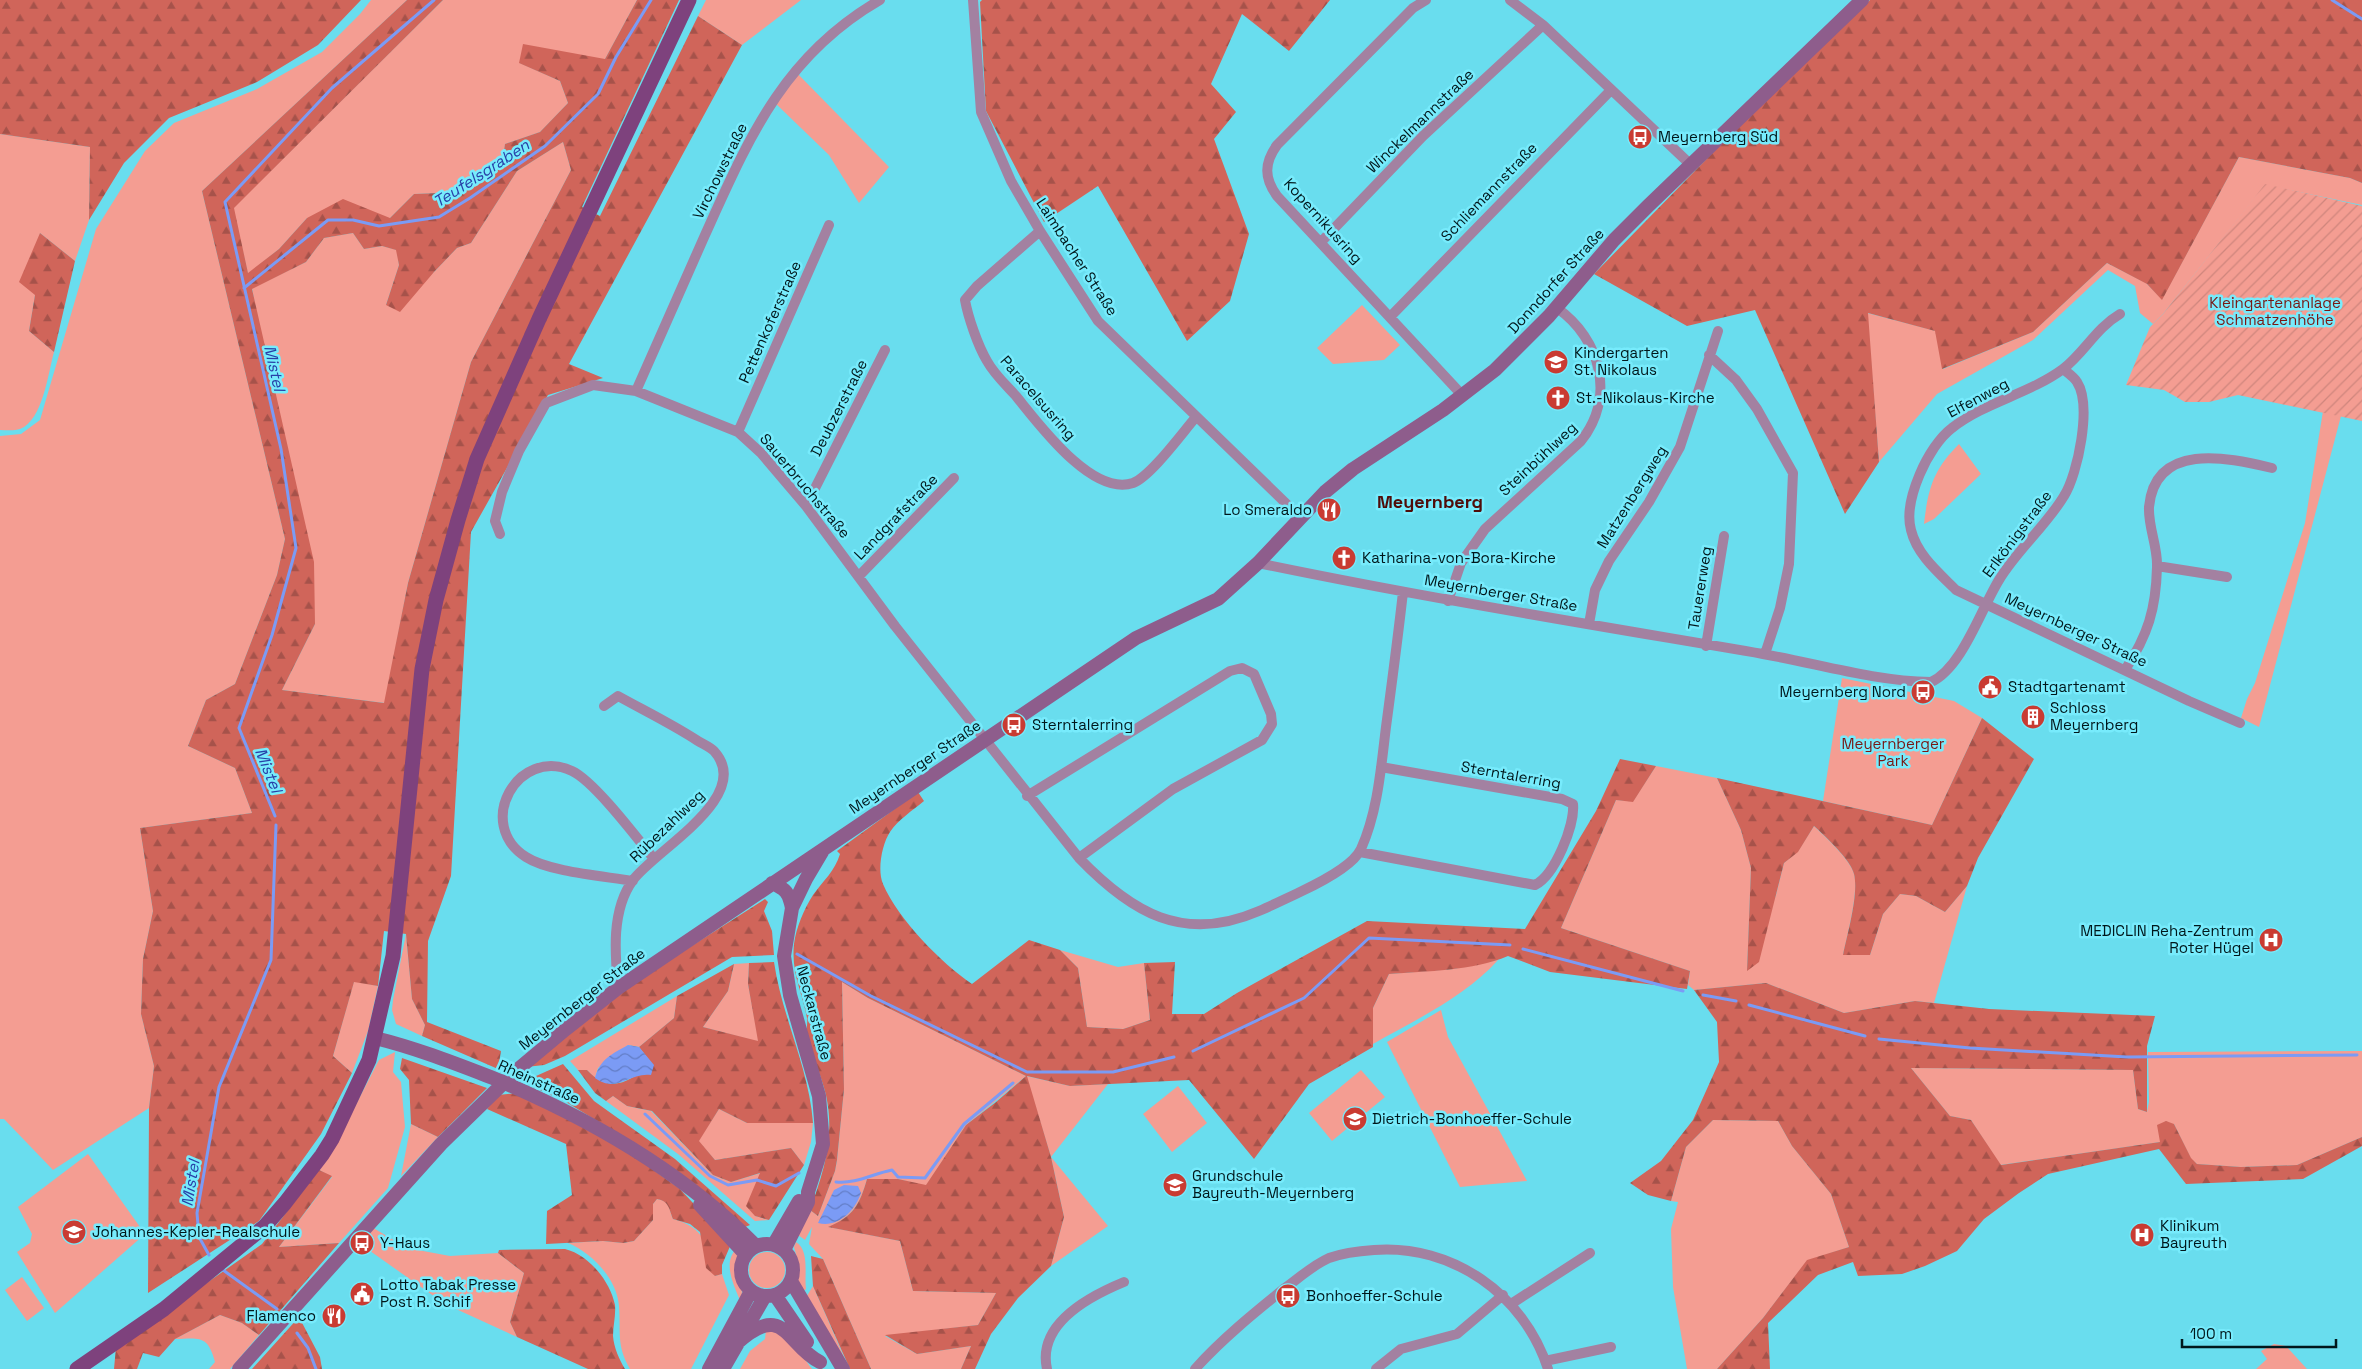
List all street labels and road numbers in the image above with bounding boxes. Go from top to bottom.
street label: Winckelmannstraße [1362,64,1477,177]
street label: Virchowstraße [688,120,751,222]
street label: Schliemannstraße [1436,138,1541,245]
street label: Kopernikusring [1280,174,1367,267]
street label: Laimbacher Straße [1032,194,1123,319]
street label: Donndorfer Straße [1503,224,1608,337]
street label: Pettenkoferstraße [734,258,805,386]
street label: Paracelsusring [996,351,1080,444]
street label: Deubzerstraße [806,356,871,459]
street label: Elfenweg [1944,373,2012,422]
street label: Steinbühlweg [1495,418,1581,500]
street label: Sauerbruchstraße [756,429,855,542]
street label: Matzenbergweg [1592,442,1671,552]
street label: Landgrafstraße [850,470,942,564]
street label: Erlkönigstraße [1978,486,2056,581]
street label: Tauererweg [1684,545,1715,631]
street label: Meyernberger Straße [1423,570,1579,615]
street label: Meyernberger Straße [2002,588,2151,671]
street label: Meyernberger Straße [845,715,984,818]
street label: Sterntalerring [1460,756,1563,793]
street label: Rübezahlweg [625,785,708,866]
street label: Meyernberger Straße [515,943,649,1054]
street label: Neckarstraße [793,964,836,1062]
street label: Rheinstraße [495,1055,583,1108]

